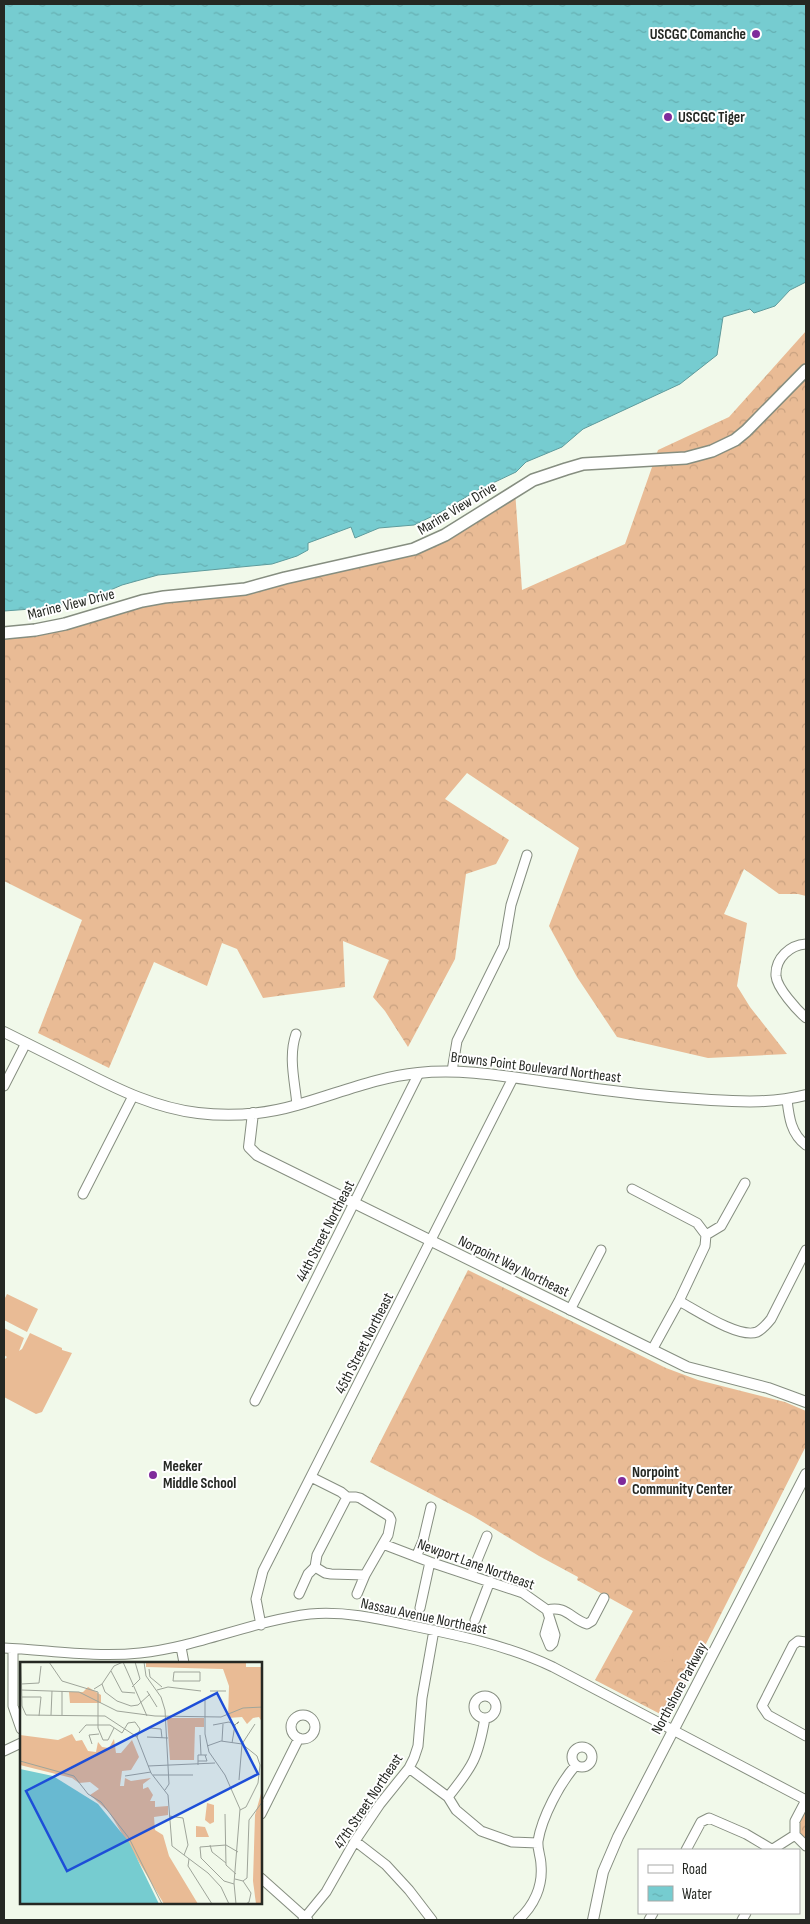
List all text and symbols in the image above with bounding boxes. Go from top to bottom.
place label: USCGC Comanche [650,25,746,44]
marker: USCGC Comanche [750,28,762,40]
place label: USCGC Tiger [678,108,745,127]
marker: USCGC Tiger [662,111,674,123]
street label: Marine View Drive [414,477,500,540]
street label: Marine View Drive [26,584,117,624]
street label: Browns Point Boulevard Northeast [450,1048,623,1087]
street label: 44th Street Northeast [292,1177,359,1285]
street label: Norpoint Way Northeast [455,1231,573,1302]
street label: 45th Street Northeast [331,1289,398,1397]
place label: Meeker Middle School [163,1457,236,1493]
place label: Norpoint Community Center [632,1463,733,1499]
marker: Meeker Middle School [147,1469,159,1481]
marker: Norpoint Community Center [616,1475,628,1487]
street label: Newport Lane Northeast [415,1534,537,1595]
street label: Nassau Avenue Northeast [359,1594,489,1639]
street label: Northshore Parkway [647,1639,712,1738]
inset map [20,1662,262,1904]
street label: 47th Street Northeast [330,1750,408,1853]
legend [638,1849,800,1914]
text: Road [682,1860,707,1879]
text: Water [682,1885,713,1904]

